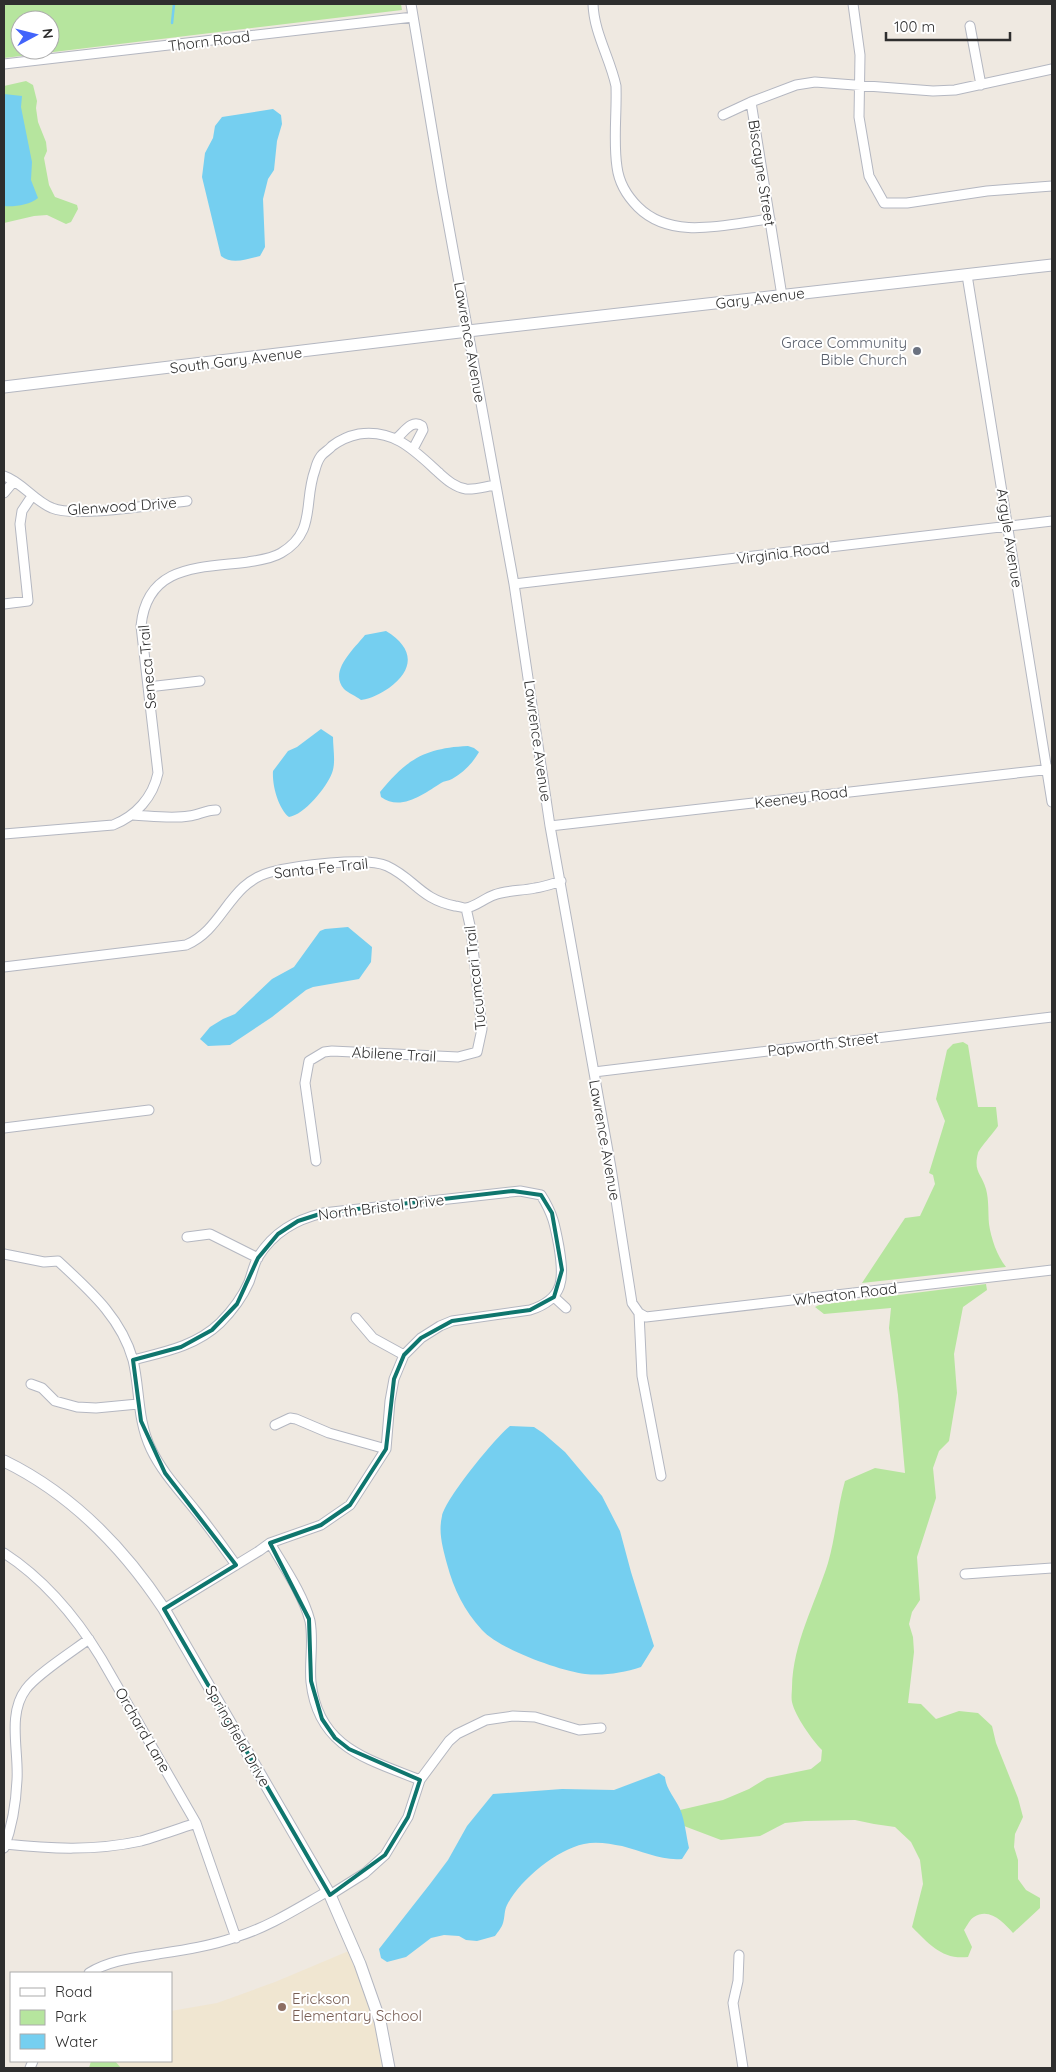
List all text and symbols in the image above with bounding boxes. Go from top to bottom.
north arrow [10,10,60,60]
scale bar [886,10,1010,42]
text: 100 m [894,17,935,36]
text: N [38,27,57,40]
street label: Thorn Road [167,27,251,55]
street label: Biscayne Street [744,118,780,228]
street label: Lawrence Avenue [450,280,490,404]
street label: Gary Avenue [714,283,806,313]
place label: Grace Community Bible Church [781,333,907,369]
street label: South Gary Avenue [169,342,303,378]
marker: Grace Community Bible Church [911,345,923,357]
street label: Argyle Avenue [993,487,1027,589]
street label: Glenwood Drive [67,493,177,519]
street label: Virginia Road [735,538,831,568]
street label: Seneca Trail [134,624,160,710]
street label: Lawrence Avenue [520,679,556,803]
street label: Keeney Road [753,782,849,812]
street label: Santa Fe Trail [273,854,369,882]
street label: Tucumcari Trail [460,925,490,1031]
street label: Papworth Street [766,1028,880,1060]
street label: Abilene Trail [351,1042,437,1066]
street label: Lawrence Avenue [585,1078,625,1202]
street label: North Bristol Drive [317,1190,445,1224]
street label: Wheaton Road [792,1278,898,1310]
street label: Springfield Drive [201,1682,275,1790]
street label: Orchard Lane [111,1684,175,1776]
legend [10,1972,172,2062]
text: Road [55,1982,92,2001]
place label: Erickson Elementary School [292,1989,422,2025]
marker: Erickson Elementary School [276,2001,288,2013]
text: Park [55,2007,87,2026]
text: Water [55,2032,98,2051]

